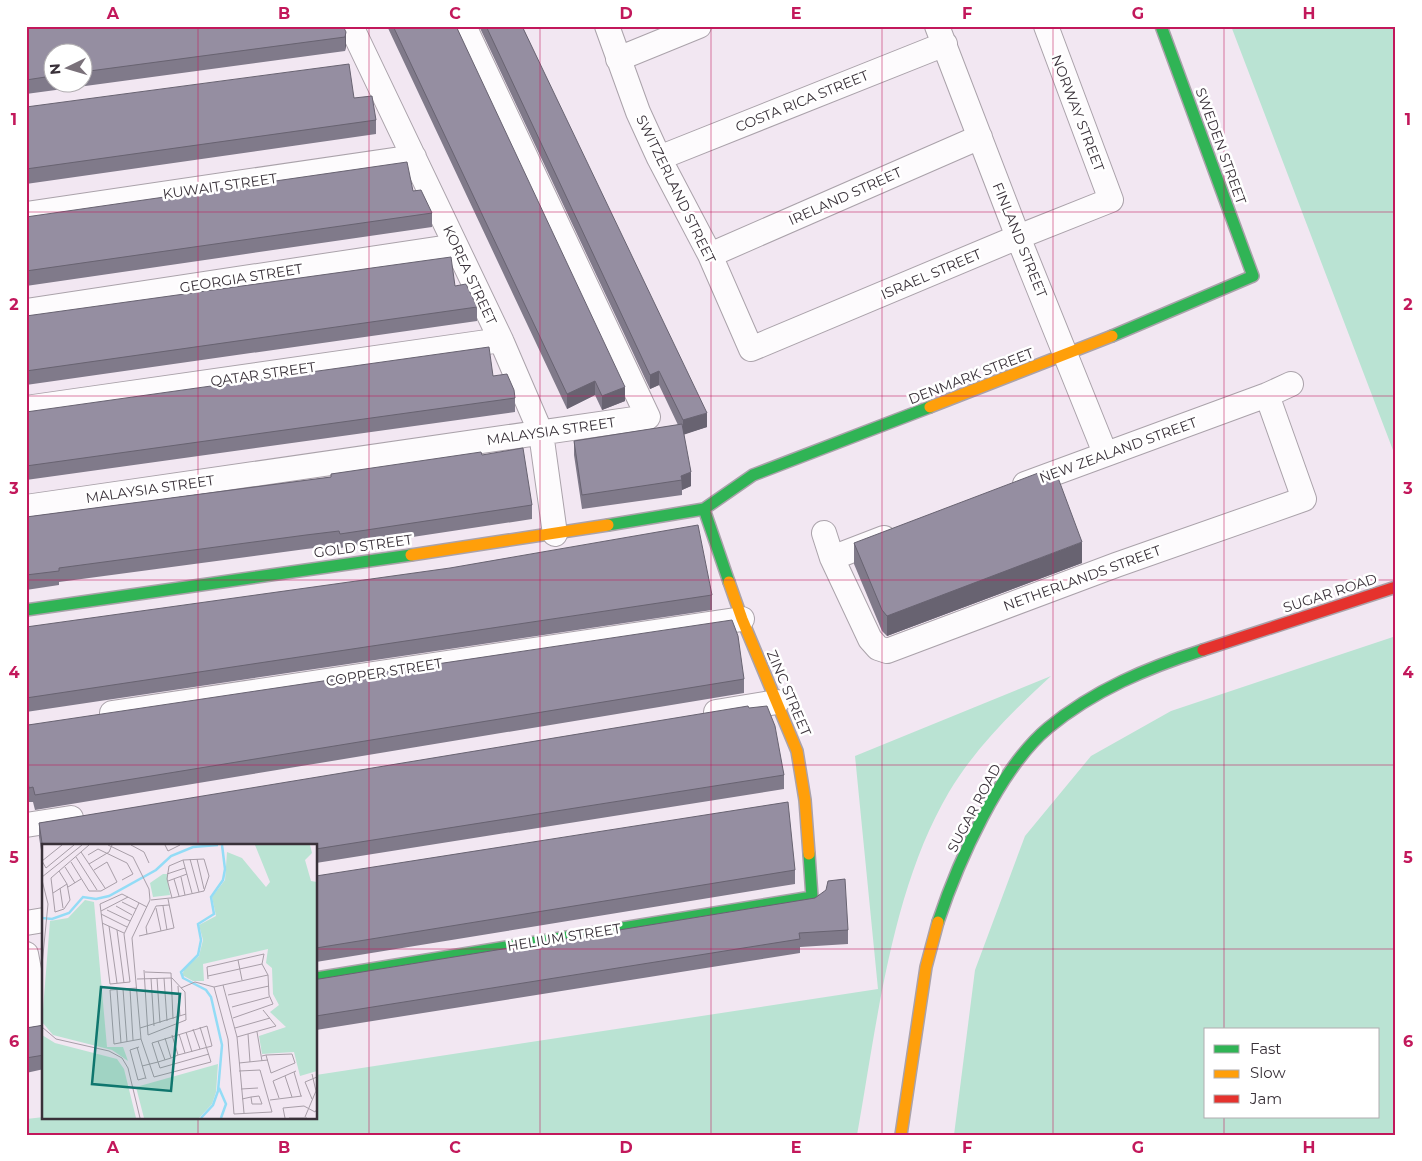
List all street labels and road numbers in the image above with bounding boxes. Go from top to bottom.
street label: NORWAY STREET [1047,52,1109,174]
street label: COSTA RICA STREET [733,66,871,136]
street label: SWEDEN STREET [1192,85,1250,207]
street label: SWITZERLAND STREET [632,112,720,266]
street label: IRELAND STREET [786,163,904,229]
street label: KUWAIT STREET [162,169,278,203]
street label: FINLAND STREET [989,180,1051,300]
street label: KOREA STREET [439,222,501,328]
street label: ISRAEL STREET [878,245,984,303]
street label: GEORGIA STREET [178,259,304,297]
street label: DENMARK STREET [906,344,1036,408]
street label: QATAR STREET [209,358,317,390]
street label: MALAYSIA STREET [486,413,616,449]
street label: NEW ZEALAND STREET [1037,413,1199,487]
street label: MALAYSIA STREET [85,471,215,507]
street label: GOLD STREET [313,530,413,562]
street label: NETHERLANDS STREET [1001,541,1163,615]
street label: SUGAR ROAD [1281,569,1379,617]
street label: ZINC STREET [763,647,815,739]
street label: COPPER STREET [325,654,443,690]
street label: SUGAR ROAD [943,761,1005,855]
street label: HELIUM STREET [506,919,622,955]

